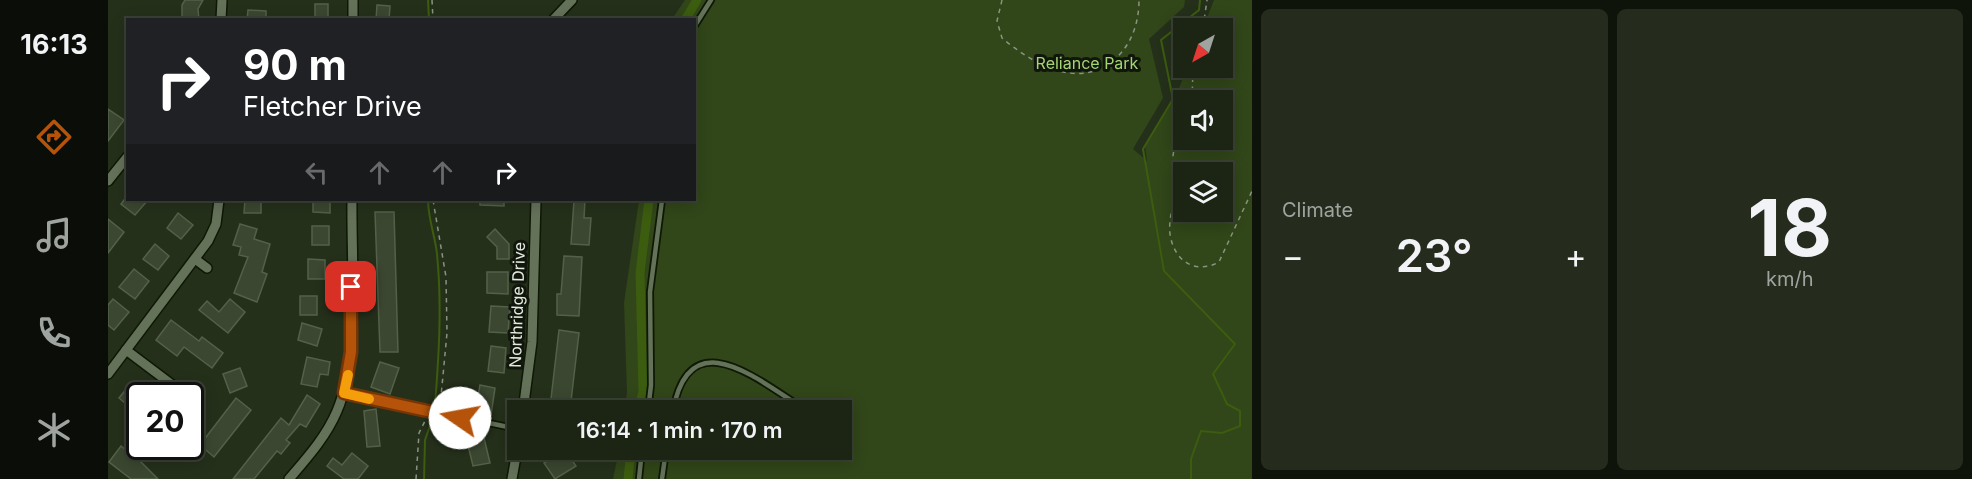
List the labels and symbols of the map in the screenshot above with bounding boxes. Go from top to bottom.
north arrow [1173,18,1233,78]
park label: Reliance Park [1036,53,1139,73]
street label: Northridge Drive [505,242,529,368]
pin [325,261,376,312]
speed limit sign: 20 [126,382,204,460]
position arrow [428,386,492,450]

